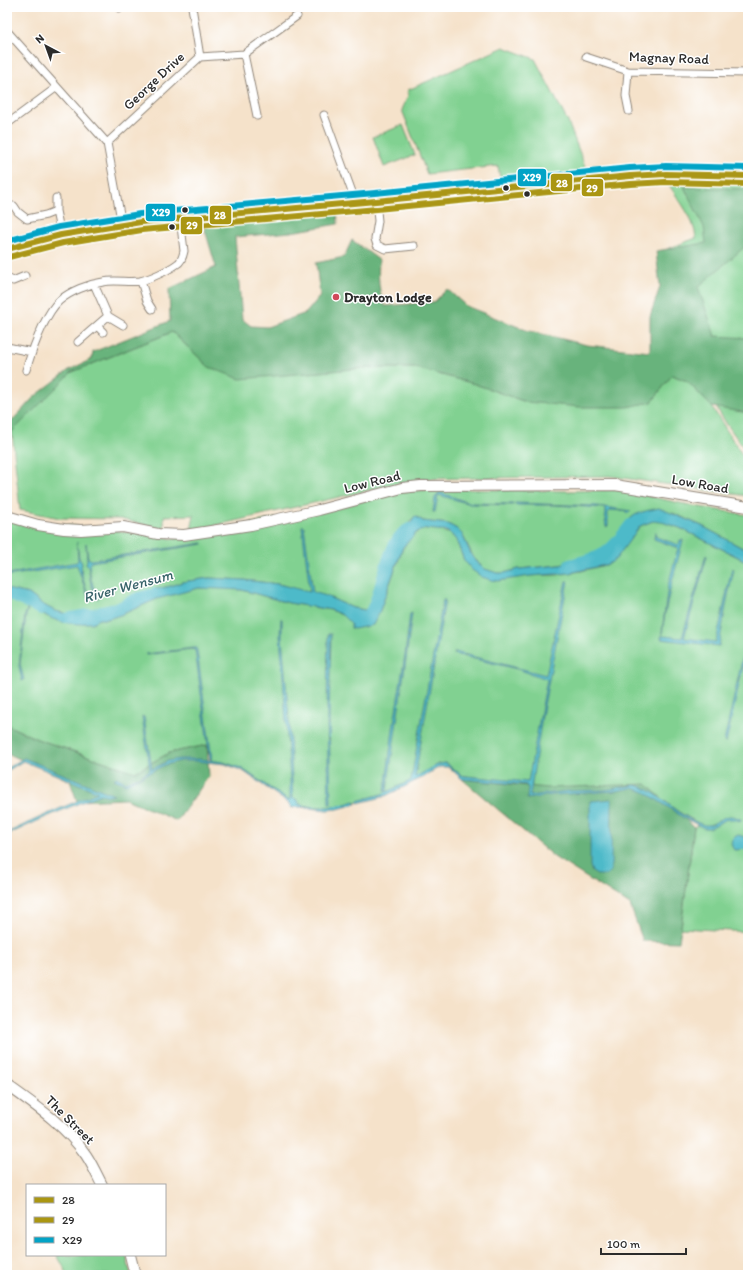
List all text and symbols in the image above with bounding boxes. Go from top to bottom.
north arrow [26,26,66,66]
text: N [33,31,47,46]
street label: George Drive [120,48,188,114]
street label: Magnay Road [629,48,710,68]
line badge: X29 [517,168,547,187]
text: X29 [523,171,542,184]
line badge: 28 [550,173,573,192]
text: 28 [556,177,568,190]
line badge: 29 [581,178,604,197]
text: 29 [586,182,598,195]
unlabelled marker [501,183,511,193]
unlabelled marker [522,189,532,199]
line badge: X29 [145,203,176,222]
unlabelled marker [180,205,190,215]
line badge: 28 [209,205,232,225]
text: X29 [152,206,171,219]
text: 28 [214,209,226,222]
line badge: 29 [180,216,203,235]
text: 29 [186,219,198,232]
unlabelled marker [167,222,177,232]
place label: Drayton Lodge [344,289,432,306]
marker: Drayton Lodge [331,292,341,302]
street label: Low Road [342,467,402,497]
street label: Low Road [670,471,730,497]
water label: River Wensum [81,565,175,607]
street label: The Street [42,1092,98,1148]
legend [26,1184,166,1256]
text: 28 [62,1193,75,1207]
text: 29 [62,1213,75,1227]
scale bar [601,1230,686,1256]
text: X29 [62,1233,82,1247]
text: 100 m [607,1237,640,1251]

